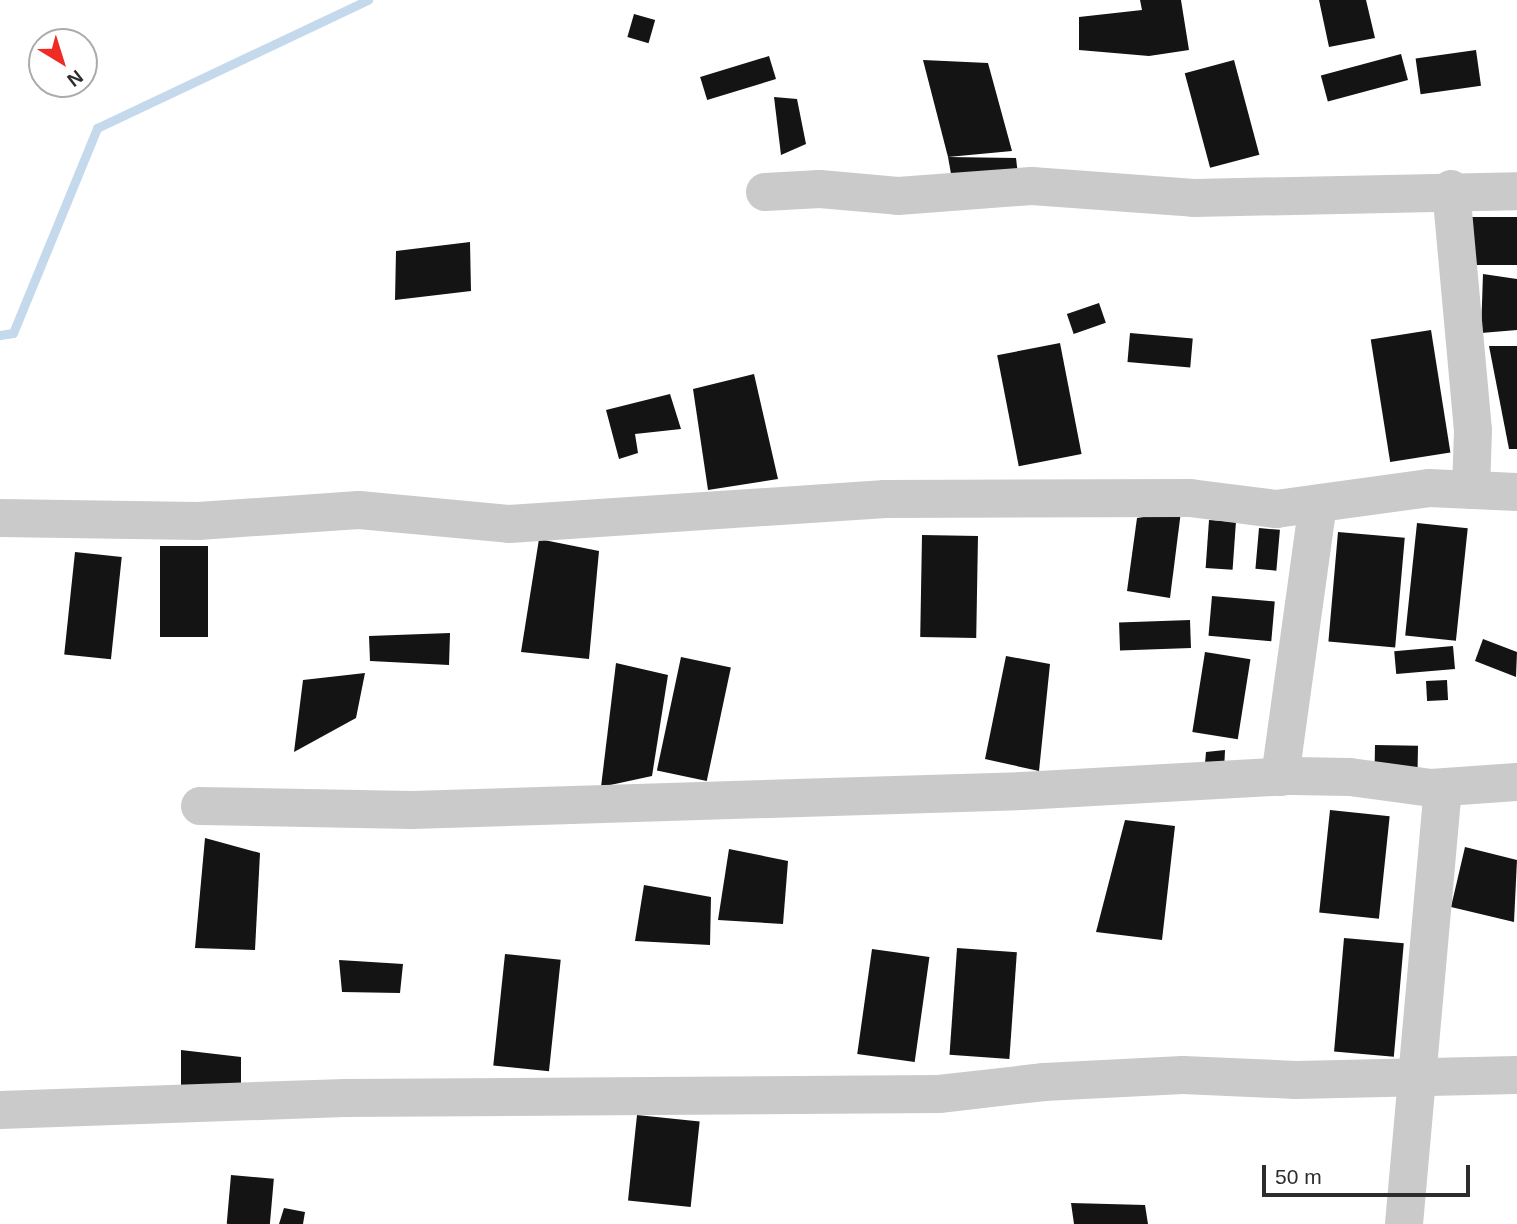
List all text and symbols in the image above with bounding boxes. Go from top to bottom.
north arrow [28,28,98,98]
text: N [63,66,87,91]
scale bar [1265,1150,1473,1194]
text: 50 m [1275,1165,1322,1188]

